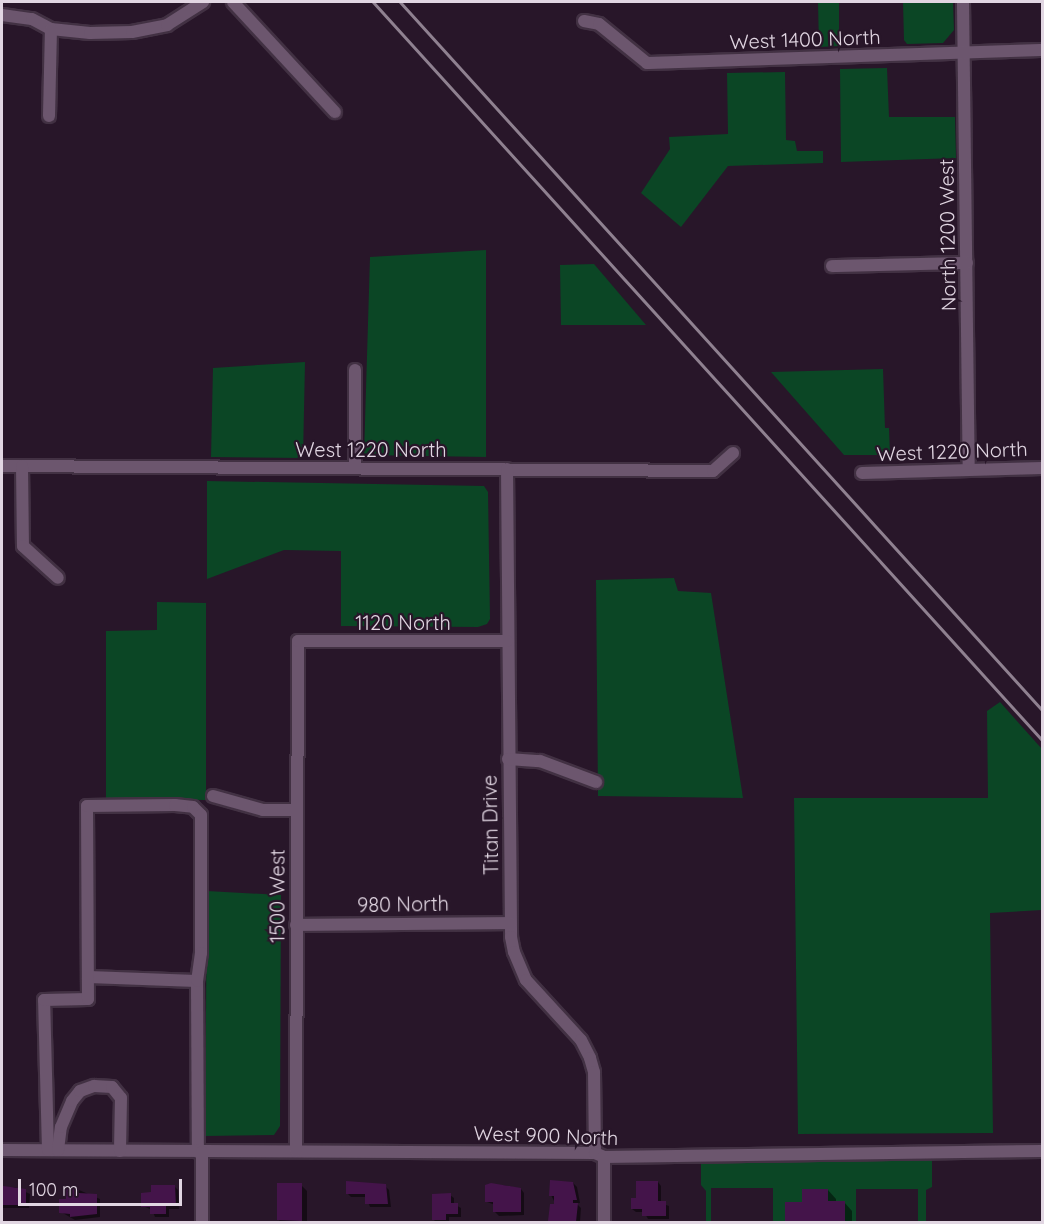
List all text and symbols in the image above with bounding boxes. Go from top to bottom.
street label: West 1400 North [729,24,881,54]
street label: North 1200 West [934,159,960,311]
street label: West 1220 North [876,436,1028,466]
street label: West 1220 North [295,437,447,461]
street label: 1120 North [355,610,451,634]
street label: Titan Drive [477,775,503,875]
street label: 1500 West [265,849,289,943]
street label: 980 North [357,891,449,917]
street label: West 900 North [473,1120,619,1150]
scale bar [21,1167,184,1205]
text: 100 m [29,1178,78,1201]

